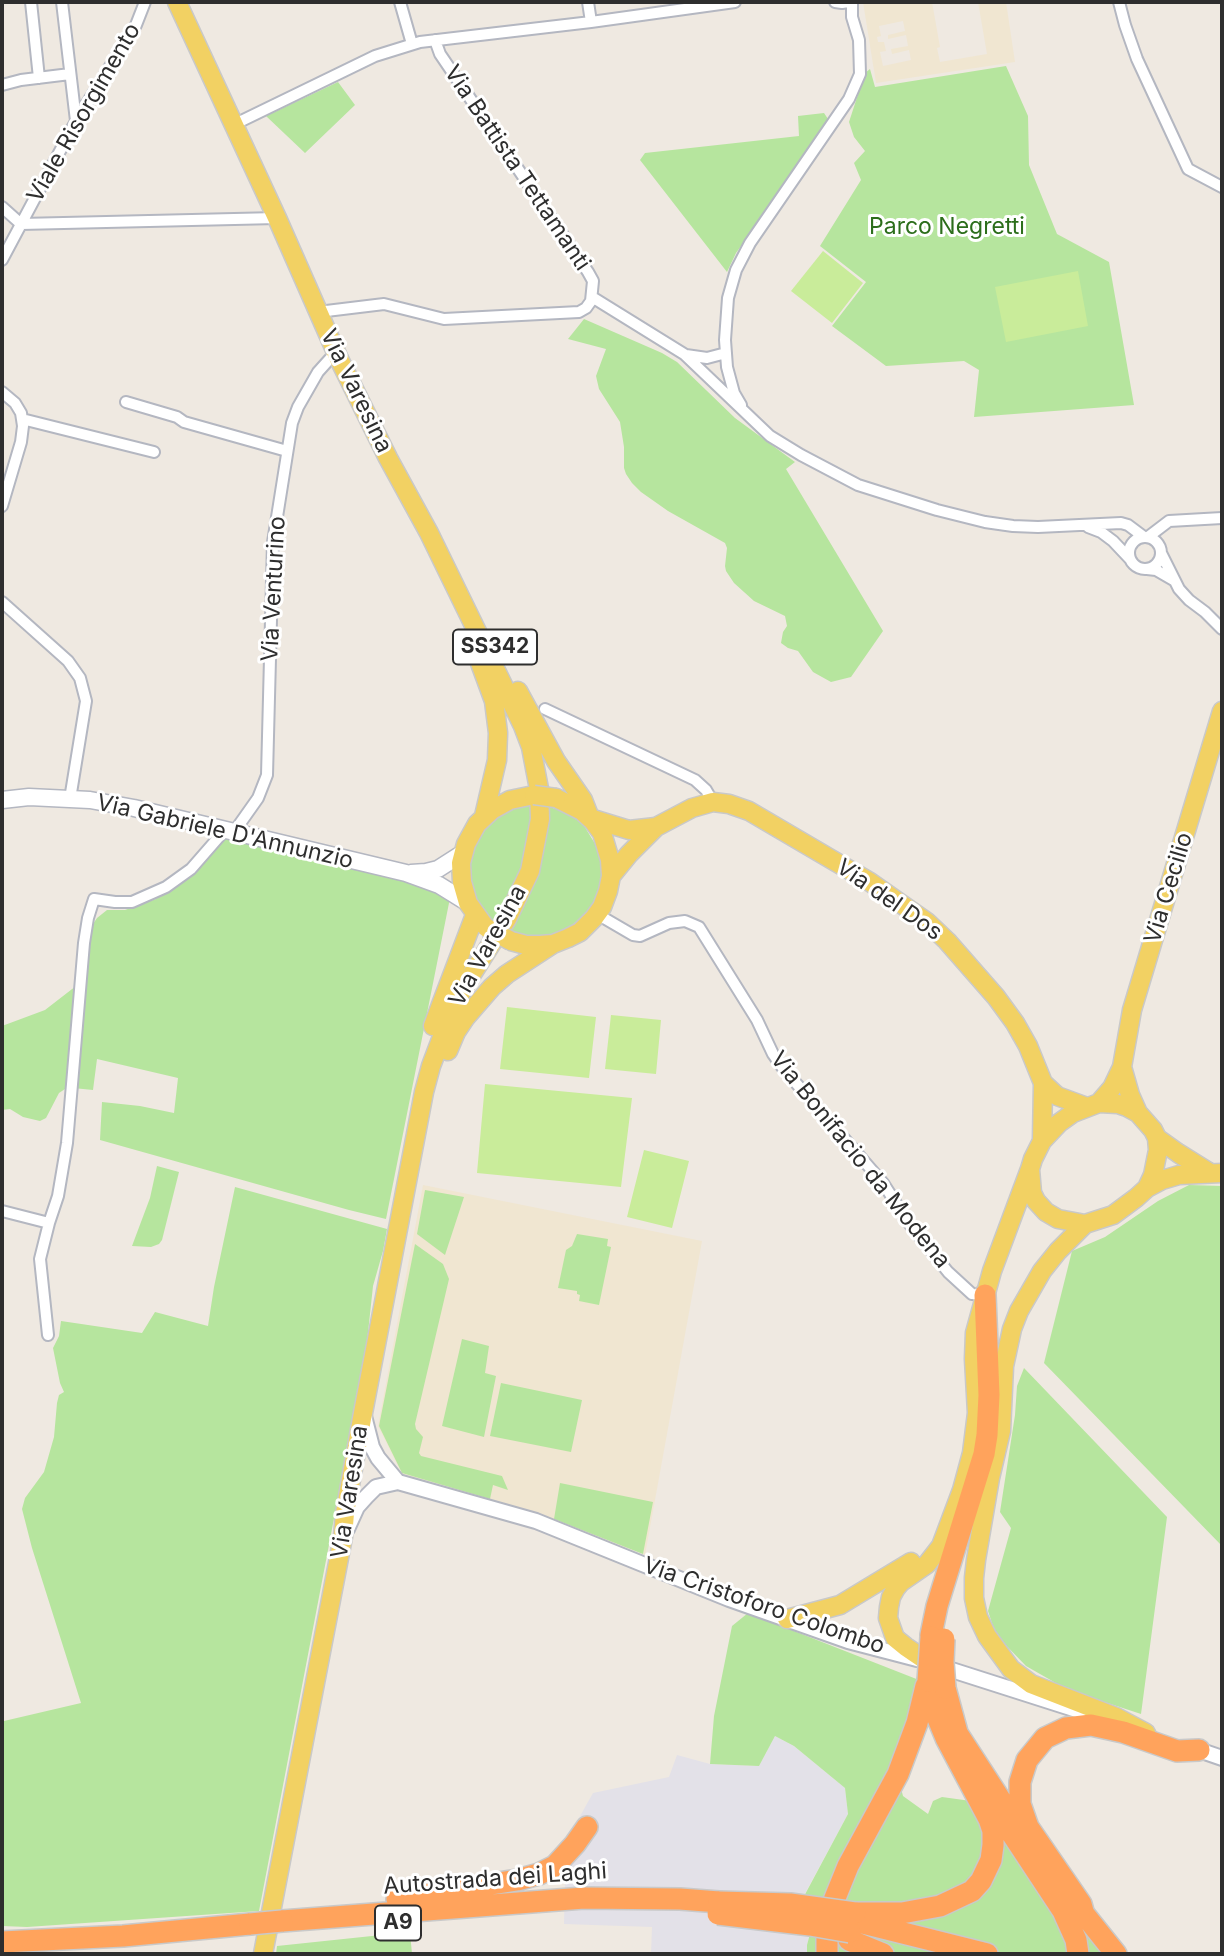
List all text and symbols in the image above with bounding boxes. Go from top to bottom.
street label: Viale Risorgimento [21,19,147,207]
street label: Via Battista Tettamanti [438,60,596,276]
park label: Parco Negretti [869,213,1025,241]
street label: Via Varesina [314,325,398,457]
street label: Via Venturino [256,516,292,662]
road number: SS342 [453,630,537,664]
street label: Via Gabriele D'Annunzio [94,789,356,875]
street label: Via Cecilio [1139,829,1199,947]
street label: Via del Dos [831,853,947,947]
street label: Via Varesina [443,881,533,1011]
street label: Via Bonifacio da Modena [764,1046,956,1274]
street label: Via Varesina [326,1423,374,1561]
street label: Via Cristoforo Colombo [640,1552,888,1660]
street label: Autostrada dei Laghi [382,1857,608,1901]
road number: A9 [375,1906,421,1940]

